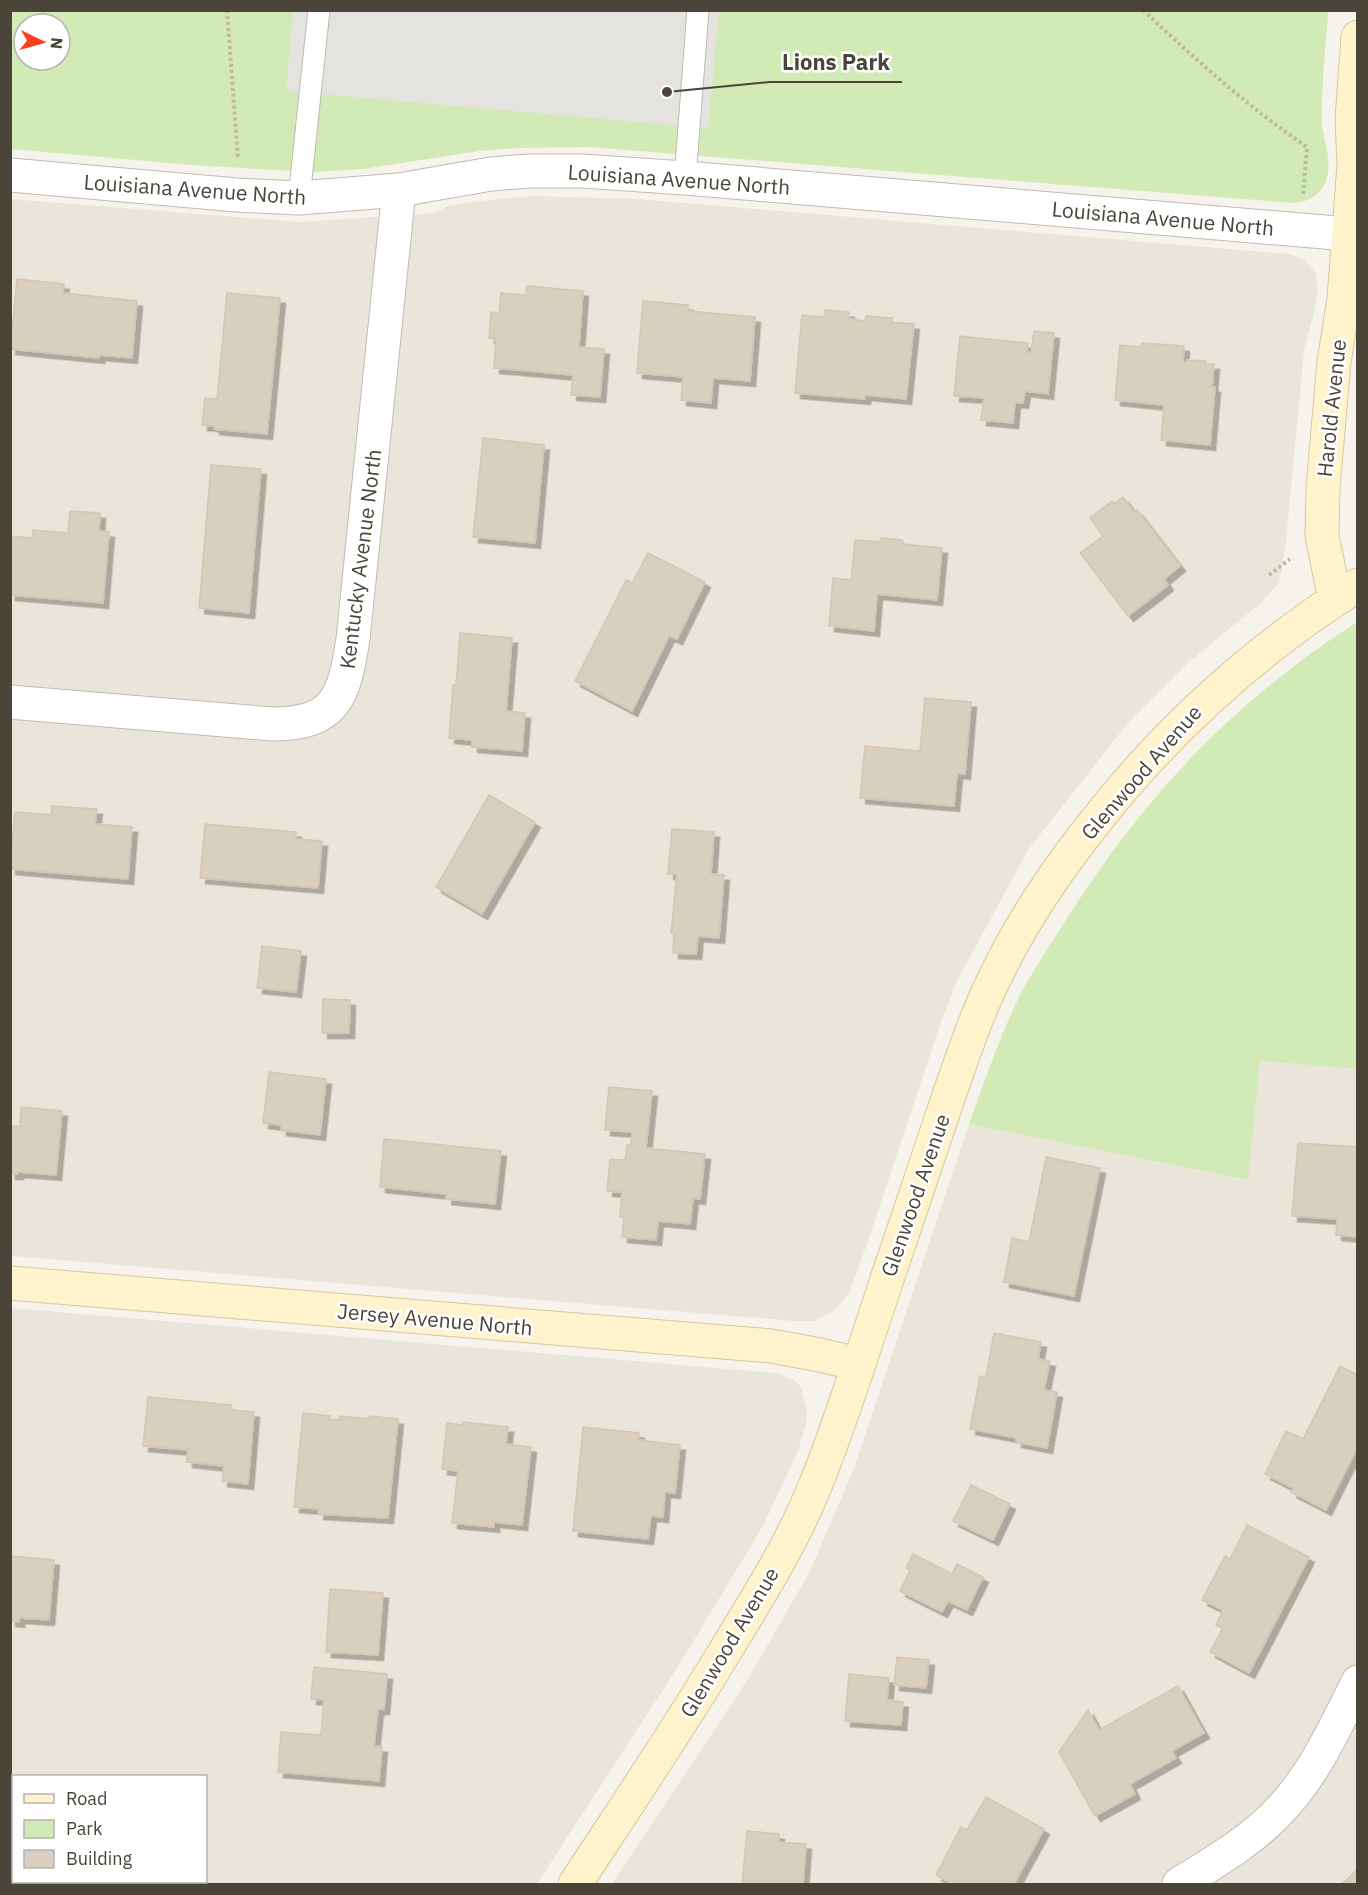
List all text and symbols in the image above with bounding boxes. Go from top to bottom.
north arrow [12,12,72,72]
text: N [46,37,67,50]
callout: Lions Park [770,42,902,82]
text: Lions Park [782,47,890,76]
street label: Louisiana Avenue North [567,157,791,201]
street label: Louisiana Avenue North [83,167,307,211]
street label: Louisiana Avenue North [1051,194,1275,242]
street label: Harold Avenue [1310,338,1352,478]
street label: Kentucky Avenue North [333,447,387,671]
street label: Glenwood Avenue [1075,698,1207,846]
street label: Glenwood Avenue [874,1110,956,1280]
street label: Jersey Avenue North [336,1297,534,1341]
street label: Glenwood Avenue [673,1562,785,1722]
legend [12,1775,207,1883]
text: Road [66,1787,107,1810]
text: Park [66,1817,103,1840]
text: Building [66,1847,133,1870]

